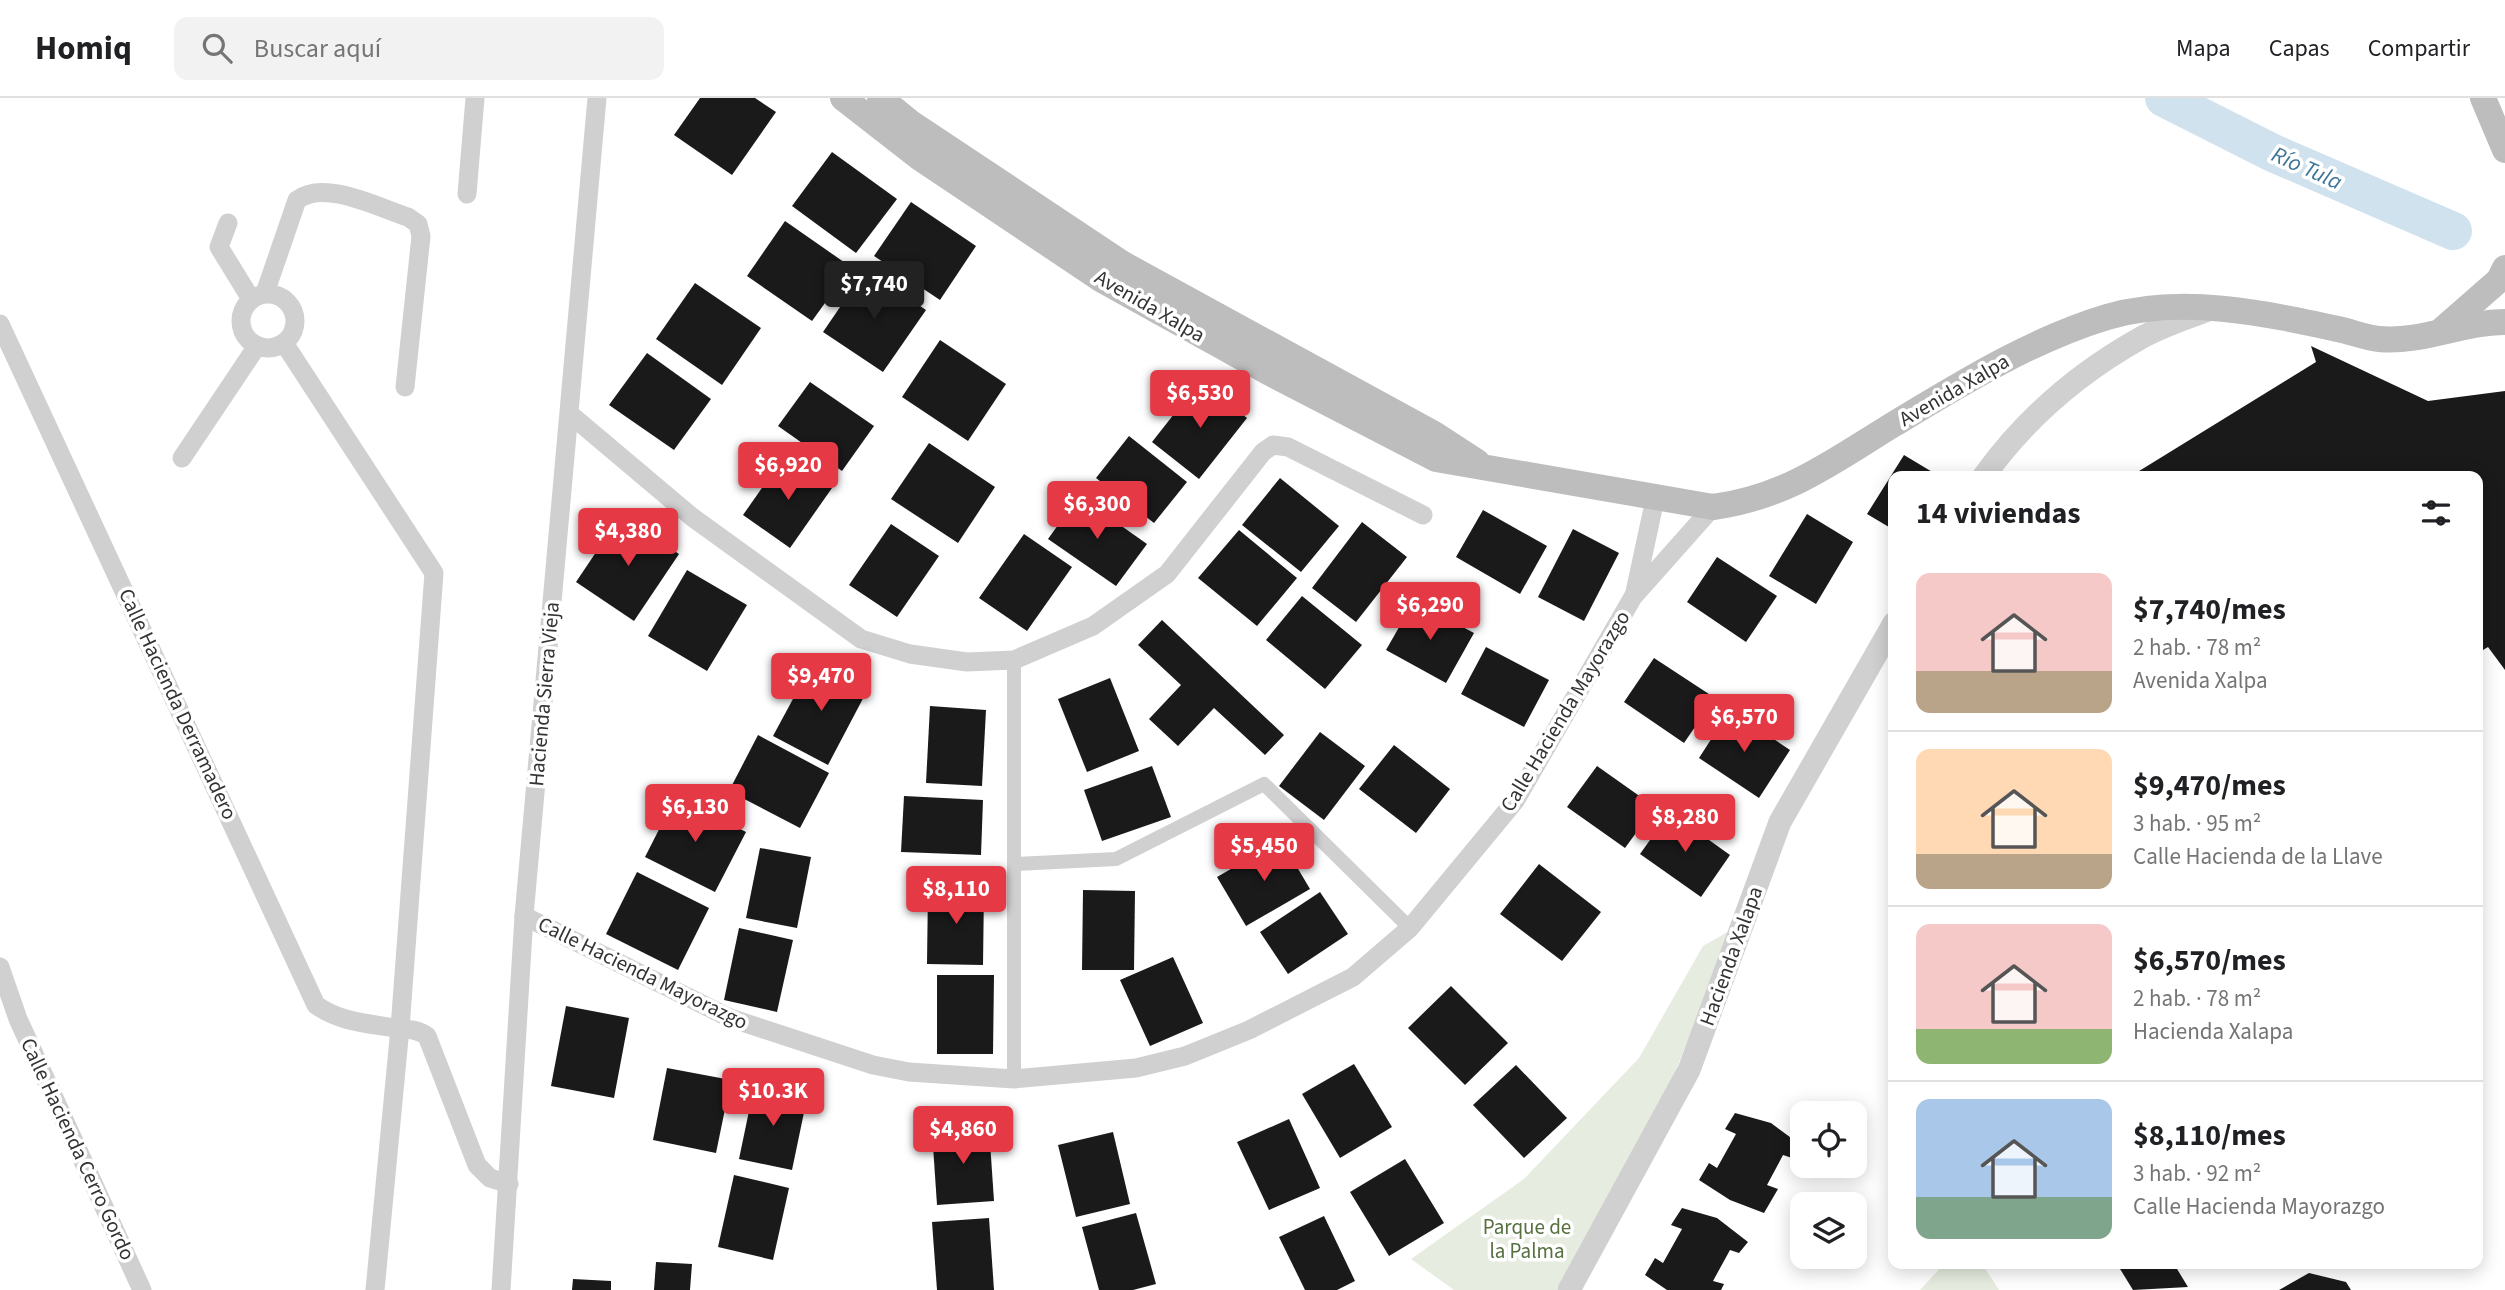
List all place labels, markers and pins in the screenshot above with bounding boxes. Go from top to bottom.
pin: $7,740 [817,262,931,321]
pin: $6,530 [1143,370,1257,430]
pin: $6,920 [731,442,845,502]
pin: $6,300 [1040,482,1154,541]
pin: $4,380 [571,508,685,568]
pin: $6,290 [1373,582,1487,642]
pin: $9,470 [764,654,878,713]
pin: $6,570 [1687,694,1801,754]
pin: $6,130 [638,784,752,844]
pin: $8,280 [1628,794,1742,854]
pin: $5,450 [1207,824,1321,883]
pin: $8,110 [899,866,1013,926]
pin: $10.3K [716,1068,830,1128]
pin: $4,860 [906,1107,1020,1166]

